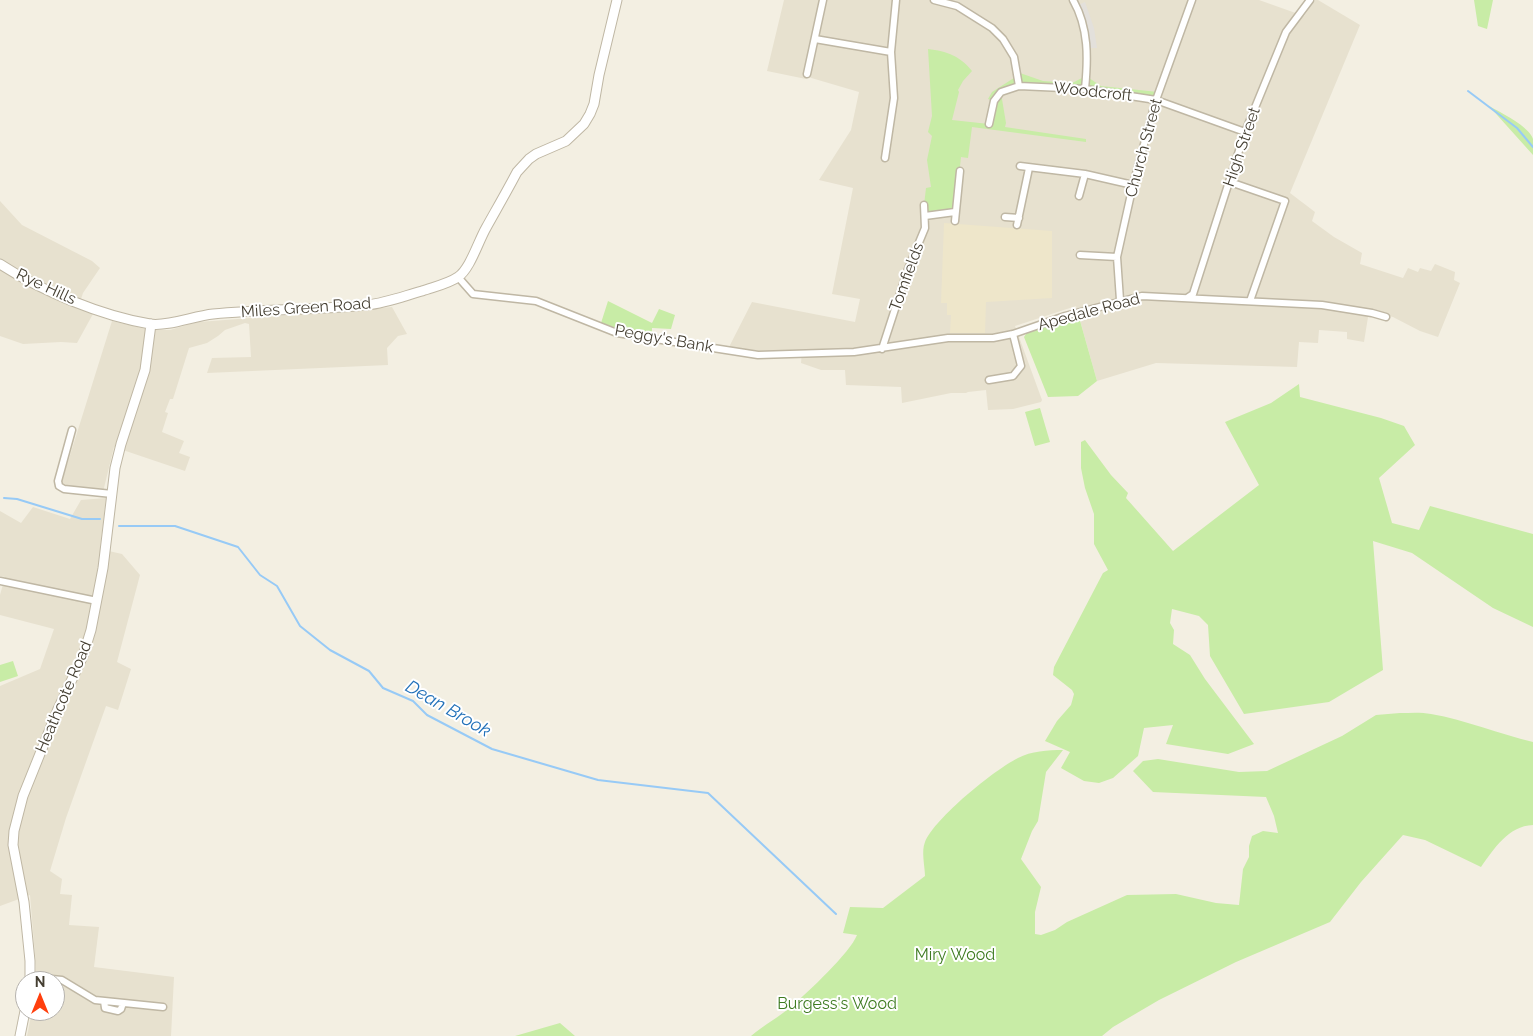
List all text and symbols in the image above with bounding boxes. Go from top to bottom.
street label: Woodcroft [1053,78,1133,106]
street label: Church Street [1122,96,1166,200]
street label: High Street [1219,105,1265,189]
street label: Tomfields [886,240,928,314]
street label: Rye Hills [13,265,79,309]
street label: Apedale Road [1036,289,1142,335]
street label: Miles Green Road [240,294,372,322]
street label: Peggy's Bank [613,321,715,357]
street label: Heathcote Road [32,638,96,756]
water label: Dean Brook [401,676,495,742]
park label: Miry Wood [915,945,995,965]
north arrow [15,971,65,1021]
text: N [35,974,45,990]
park label: Burgess's Wood [777,994,897,1014]

